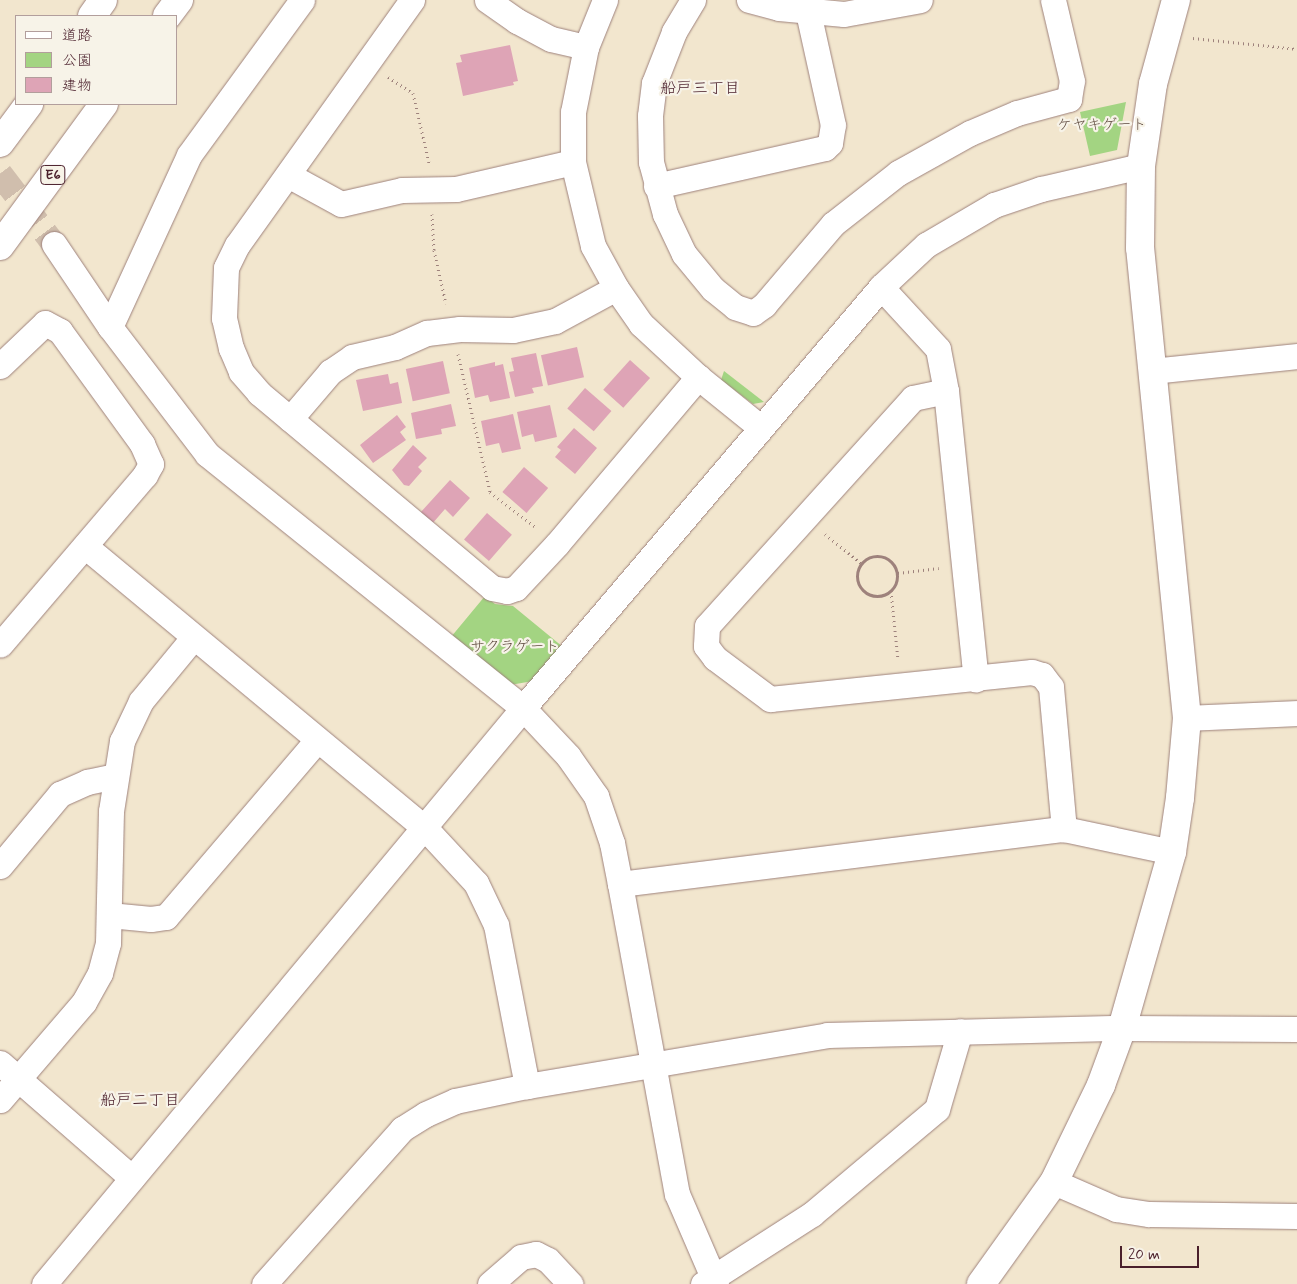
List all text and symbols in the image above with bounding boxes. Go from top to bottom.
legend [15,15,178,105]
text: 道路 [62,26,92,46]
text: 公園 [62,51,92,71]
text: 建物 [62,76,92,96]
district label: 船戸三丁目 [660,79,740,99]
park label: ケヤキゲート [1057,117,1147,135]
road number: E6 [39,164,67,186]
park label: サクラゲート [470,639,560,657]
district label: 船戸二丁目 [100,1091,180,1111]
scale bar [1122,1236,1201,1268]
text: 20 m [1128,1245,1160,1265]

